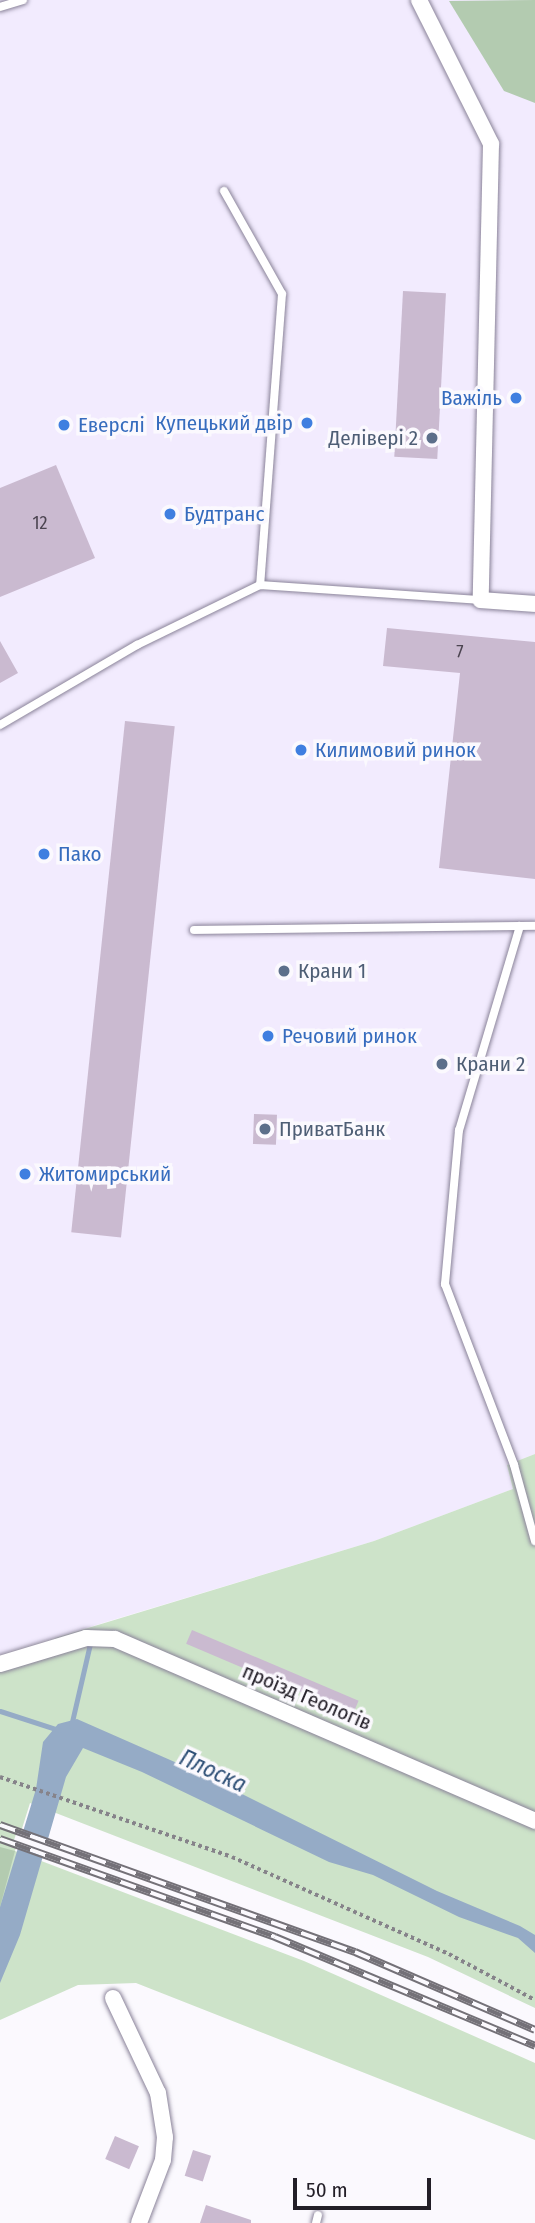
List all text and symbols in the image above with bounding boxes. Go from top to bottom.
place label: Важіль [441,385,502,411]
marker: Важіль [508,390,524,406]
place label: Купецький двір [155,410,293,436]
place label: Еверслі [78,412,145,438]
marker: Купецький двір [299,415,315,431]
marker: Еверслі [56,417,72,433]
place label: Делівері 2 [329,425,418,451]
marker: Делівері 2 [424,430,440,446]
place label: Будтранс [184,501,265,527]
marker: Будтранс [162,506,178,522]
house number: 12 [33,512,47,534]
house number: 7 [456,641,464,663]
place label: Килимовий ринок [315,737,476,763]
marker: Килимовий ринок [293,742,309,758]
place label: Пако [58,841,102,867]
marker: Пако [36,846,52,862]
place label: Крани 1 [298,958,366,984]
marker: Крани 1 [276,963,292,979]
place label: Речовий ринок [282,1023,417,1049]
marker: Речовий ринок [260,1028,276,1044]
place label: Крани 2 [456,1051,525,1077]
marker: Крани 2 [434,1056,450,1072]
place label: ПриватБанк [279,1116,385,1142]
marker: ПриватБанк [257,1121,273,1137]
place label: Житомирський [39,1161,171,1187]
marker: Житомирський [17,1166,33,1182]
street label: проїзд Геологів [239,1658,375,1736]
water label: Плоска [175,1744,251,1798]
scale bar [297,2164,435,2208]
text: 50 m [306,2177,348,2203]

